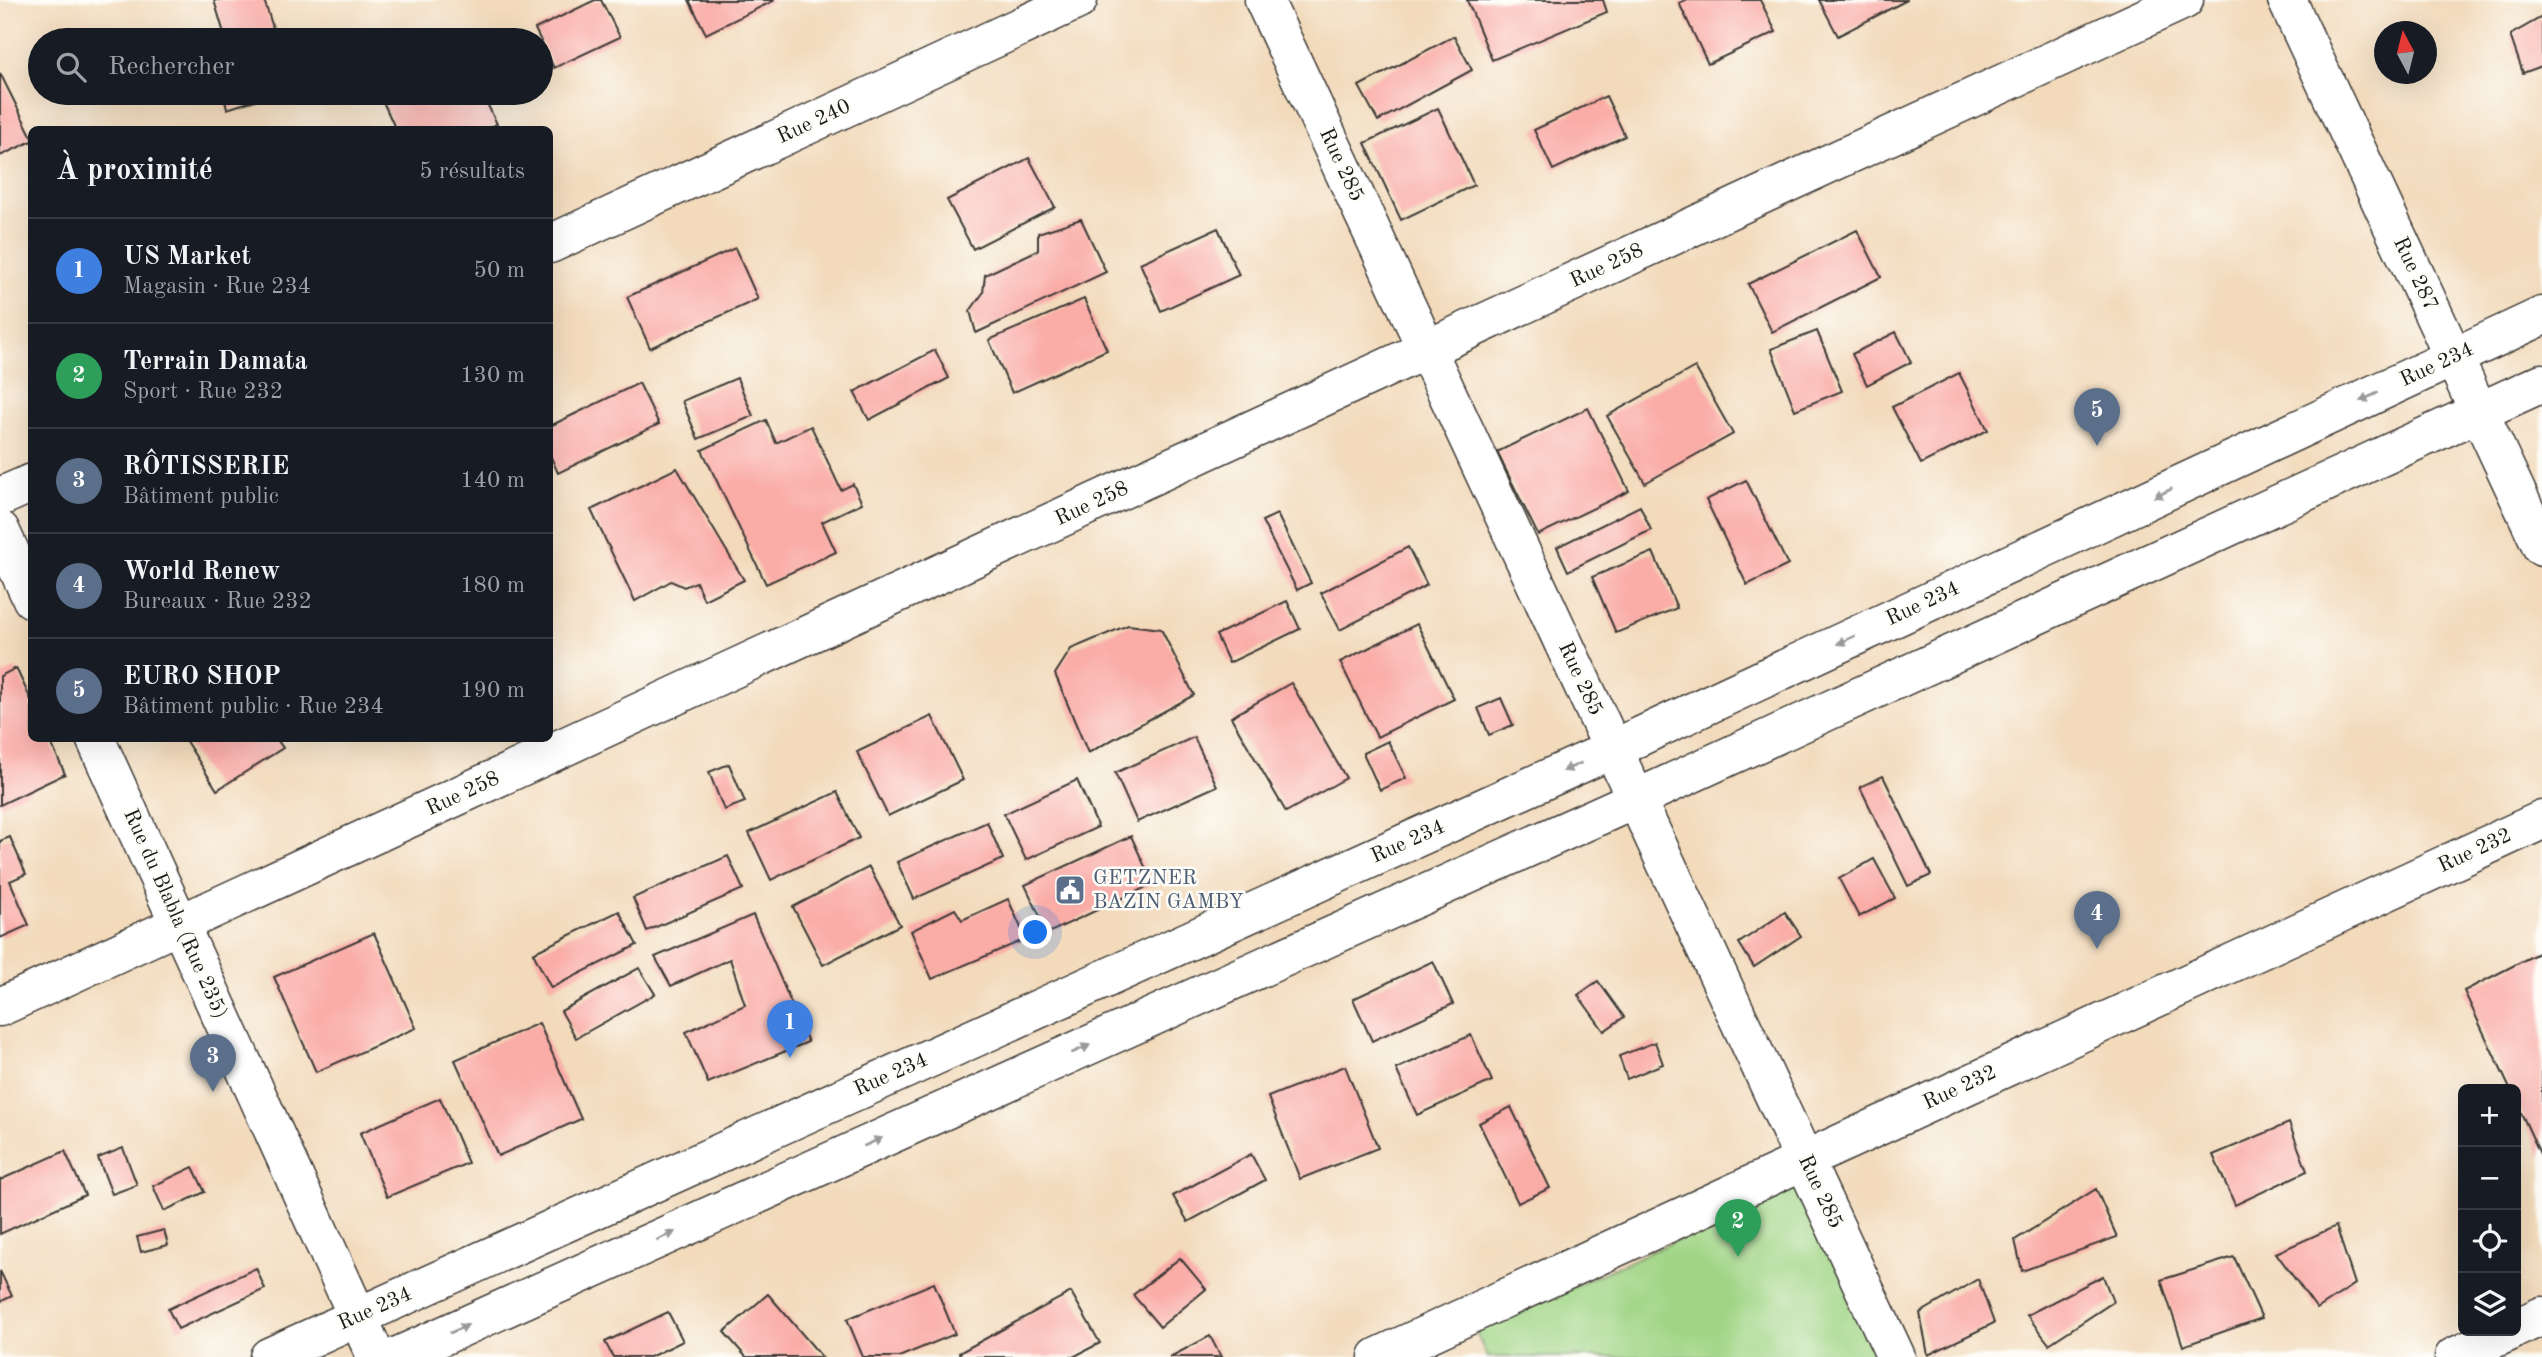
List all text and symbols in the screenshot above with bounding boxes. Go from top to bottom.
north arrow [2374,21,2437,84]
search box [28,28,553,105]
icon: search [52,48,90,86]
text: Rechercher [108,54,235,80]
street label: Rue 240 [774,96,854,148]
street label: Rue 285 [1315,125,1367,205]
text: À proximité [56,156,213,186]
text: 5 résultats [419,160,525,183]
street label: Rue 287 [2389,234,2441,314]
street label: Rue 258 [1567,240,1647,292]
text: US Market [123,244,251,270]
text: 1 [72,259,86,282]
text: 50 m [474,259,525,282]
text: Magasin · Rue 234 [123,275,311,298]
street label: Rue 234 [2397,339,2477,391]
text: Terrain Damata [123,349,308,375]
text: 2 [72,364,86,387]
text: 130 m [460,364,525,387]
text: Sport · Rue 232 [123,380,283,403]
pin: 5 [2074,388,2120,446]
one-way arrow [2359,391,2379,402]
text: RÔTISSERIE [123,454,289,480]
text: 3 [72,469,86,492]
text: 140 m [460,469,525,492]
street label: Rue 258 [1052,478,1132,530]
text: Bâtiment public [123,485,279,508]
one-way arrow [2153,487,2173,498]
text: World Renew [123,559,280,585]
text: 4 [72,574,86,597]
text: 180 m [460,574,525,597]
street label: Rue 234 [1883,578,1963,630]
text: Bureaux · Rue 232 [123,590,312,613]
one-way arrow [1835,635,1856,646]
street label: Rue 285 [1554,639,1606,719]
text: EURO SHOP [123,664,281,690]
text: 5 [72,679,86,702]
text: 190 m [460,679,525,702]
text: Bâtiment public · Rue 234 [123,695,384,718]
one-way arrow [1562,762,1583,773]
street label: Rue 258 [423,768,503,820]
street label: Rue du Blabla (Rue 235) [119,806,231,1022]
street label: Rue 234 [1368,816,1448,868]
street label: Rue 232 [2435,825,2515,877]
place label: GETZNER BAZIN GAMBY [1093,868,1244,913]
public building icon: GETZNER BAZIN GAMBY [1053,873,1087,907]
pin: 4 [2074,891,2120,949]
your location [1018,915,1052,949]
pin: 1 [767,1000,813,1058]
pin: 3 [190,1034,236,1092]
one-way arrow [1071,1043,1091,1055]
street label: Rue 234 [851,1049,931,1101]
street label: Rue 232 [1920,1062,2000,1114]
map controls [2458,1084,2521,1336]
button: + [2458,1084,2521,1147]
one-way arrow [863,1136,884,1147]
button: − [2458,1147,2521,1210]
street label: Rue 285 [1794,1152,1846,1232]
pin: 2 [1715,1199,1761,1257]
button: locate [2458,1210,2521,1273]
one-way arrow [656,1230,676,1241]
button: layers [2458,1273,2521,1336]
street label: Rue 234 [335,1283,415,1335]
one-way arrow [448,1323,469,1334]

